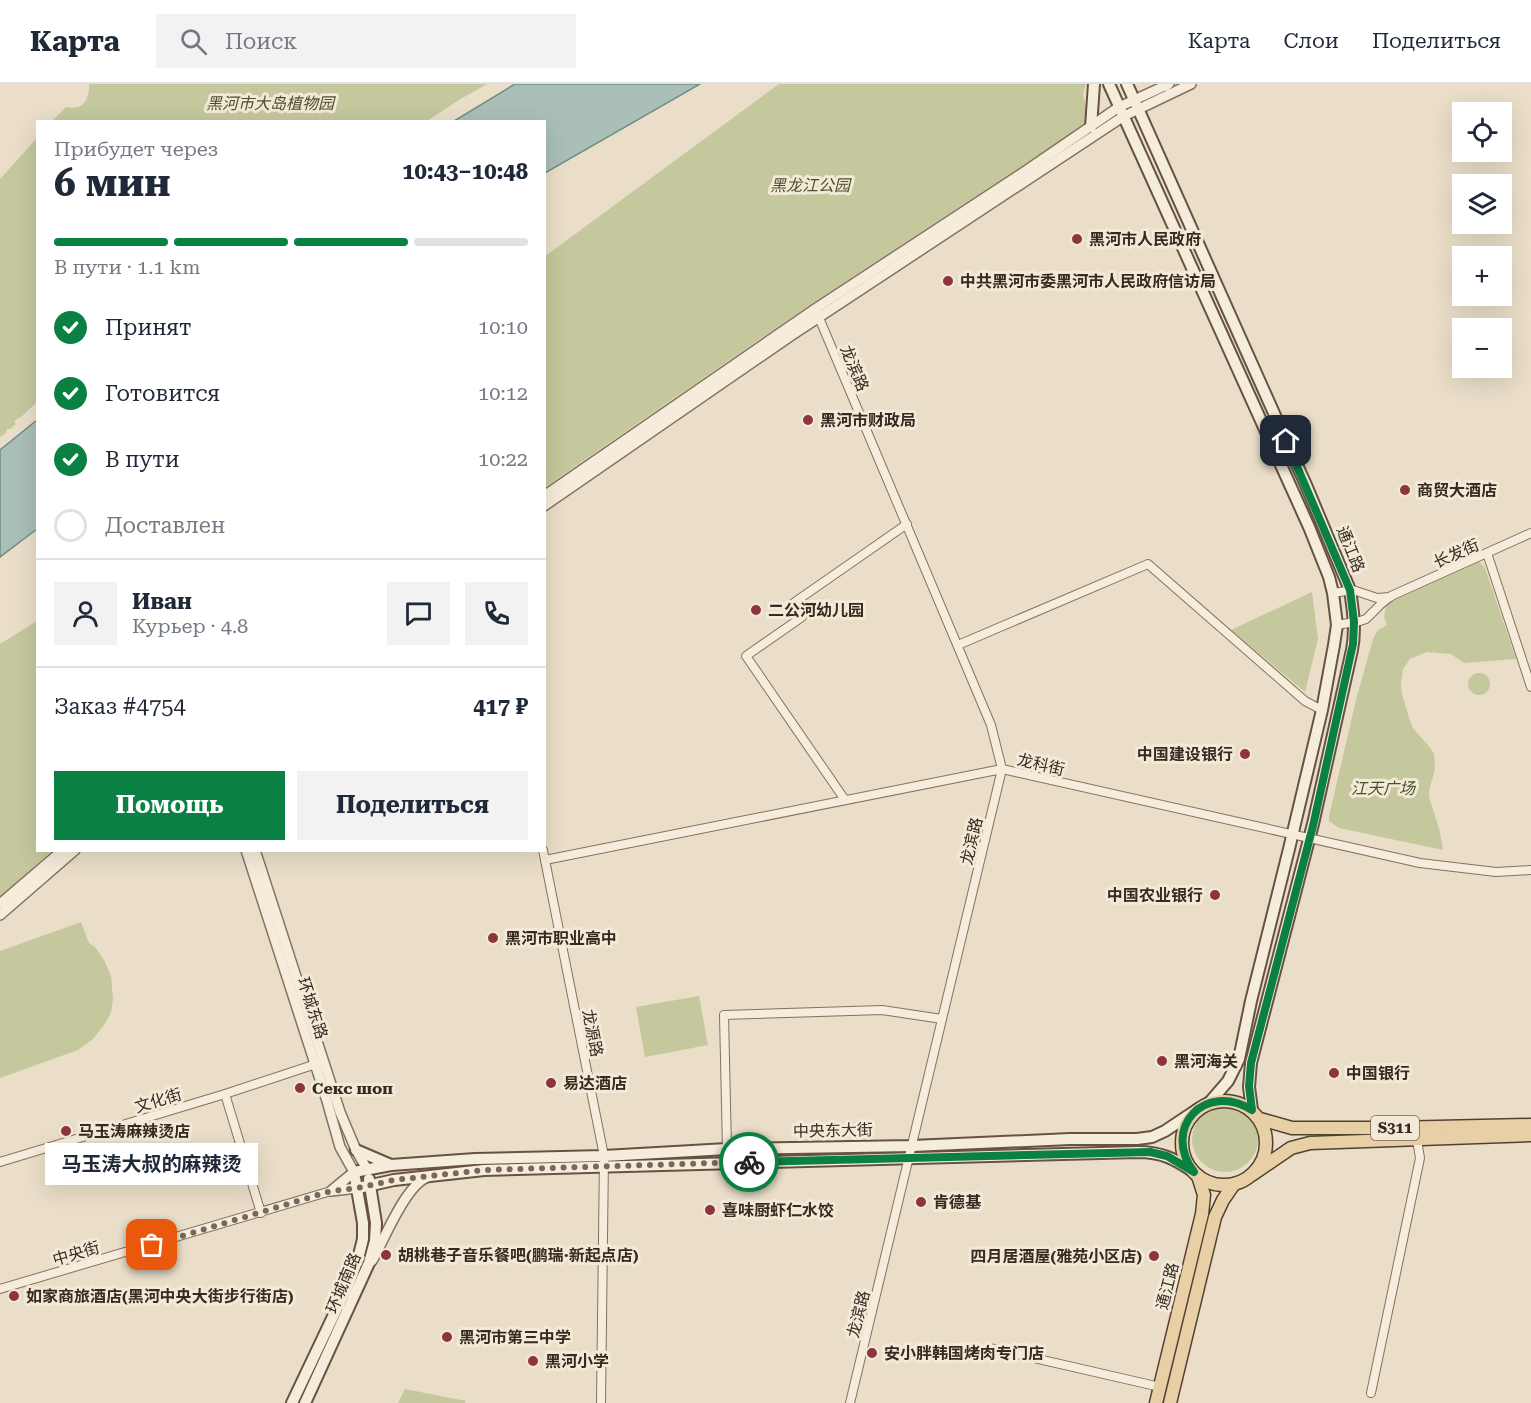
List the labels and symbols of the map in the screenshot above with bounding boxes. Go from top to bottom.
park label: 黑河市大岛植物园 [206,94,336,113]
park label: 黑龙江公园 [770,176,852,195]
place label: 黑河市人民政府 [1089,230,1201,249]
marker: 黑河市人民政府 [1070,232,1084,246]
place label: 中共黑河市委黑河市人民政府信访局 [960,272,1216,291]
marker: 中共黑河市委黑河市人民政府信访局 [941,274,955,288]
street label: 龙滨路 [836,342,873,394]
place label: 黑河市财政局 [820,411,916,430]
marker: 黑河市财政局 [801,413,815,427]
pin [1260,415,1311,466]
place label: 商贸大酒店 [1417,481,1497,500]
marker: 商贸大酒店 [1398,483,1412,497]
street label: 通江路 [1333,523,1368,575]
street label: 长发街 [1430,535,1482,572]
place label: 二公河幼儿园 [768,601,864,620]
marker: 二公河幼儿园 [749,603,763,617]
place label: 中国建设银行 [1137,745,1233,764]
marker: 中国建设银行 [1238,747,1252,761]
street label: 龙科街 [1015,750,1066,779]
park label: 江天广场 [1351,779,1417,798]
street label: 龙滨路 [957,816,986,867]
place label: 中国农业银行 [1107,886,1203,905]
marker: 中国农业银行 [1208,888,1222,902]
place label: 黑河市职业高中 [505,929,617,948]
marker: 黑河市职业高中 [486,931,500,945]
street label: 环城东路 [294,975,331,1042]
street label: 龙源路 [579,1008,606,1058]
place label: 黑河海关 [1174,1052,1238,1071]
marker: 黑河海关 [1155,1054,1169,1068]
place label: 中国银行 [1346,1064,1410,1083]
marker: 中国银行 [1327,1066,1341,1080]
place label: 易达酒店 [563,1074,627,1093]
marker: 易达酒店 [544,1076,558,1090]
place label: Секс шоп [312,1079,393,1098]
marker: Секс шоп [293,1081,307,1095]
street label: 文化街 [132,1084,184,1117]
road number: S311 [1371,1116,1419,1140]
street label: 中央东大街 [793,1120,873,1141]
place label: 马玉涛麻辣烫店 [78,1122,190,1141]
marker: 马玉涛麻辣烫店 [59,1124,73,1138]
courier [719,1132,779,1192]
callout: 马玉涛大叔的麻辣烫 [45,1143,258,1185]
place label: 肯德基 [933,1193,982,1212]
marker: 肯德基 [914,1195,928,1209]
place label: 喜味厨虾仁水饺 [722,1201,834,1220]
marker: 喜味厨虾仁水饺 [703,1203,717,1217]
pin [126,1219,177,1270]
street label: 中央街 [50,1238,102,1269]
place label: 胡桃巷子音乐餐吧(鹏瑞·新起点店) [398,1246,639,1265]
place label: 四月居酒屋(雅苑小区店) [971,1247,1142,1266]
marker: 胡桃巷子音乐餐吧(鹏瑞·新起点店) [379,1248,393,1262]
marker: 四月居酒屋(雅苑小区店) [1147,1249,1161,1263]
street label: 环城南路 [322,1250,365,1316]
street label: 通江路 [1152,1261,1183,1312]
place label: 如家商旅酒店(黑河中央大街步行街店) [26,1287,294,1306]
marker: 如家商旅酒店(黑河中央大街步行街店) [7,1289,21,1303]
street label: 龙滨路 [843,1289,874,1340]
place label: 黑河市第三中学 [459,1328,571,1347]
marker: 黑河市第三中学 [440,1330,454,1344]
place label: 安小胖韩国烤肉专门店 [884,1344,1044,1363]
marker: 安小胖韩国烤肉专门店 [865,1346,879,1360]
place label: 黑河小学 [545,1352,609,1371]
marker: 黑河小学 [526,1354,540,1368]

